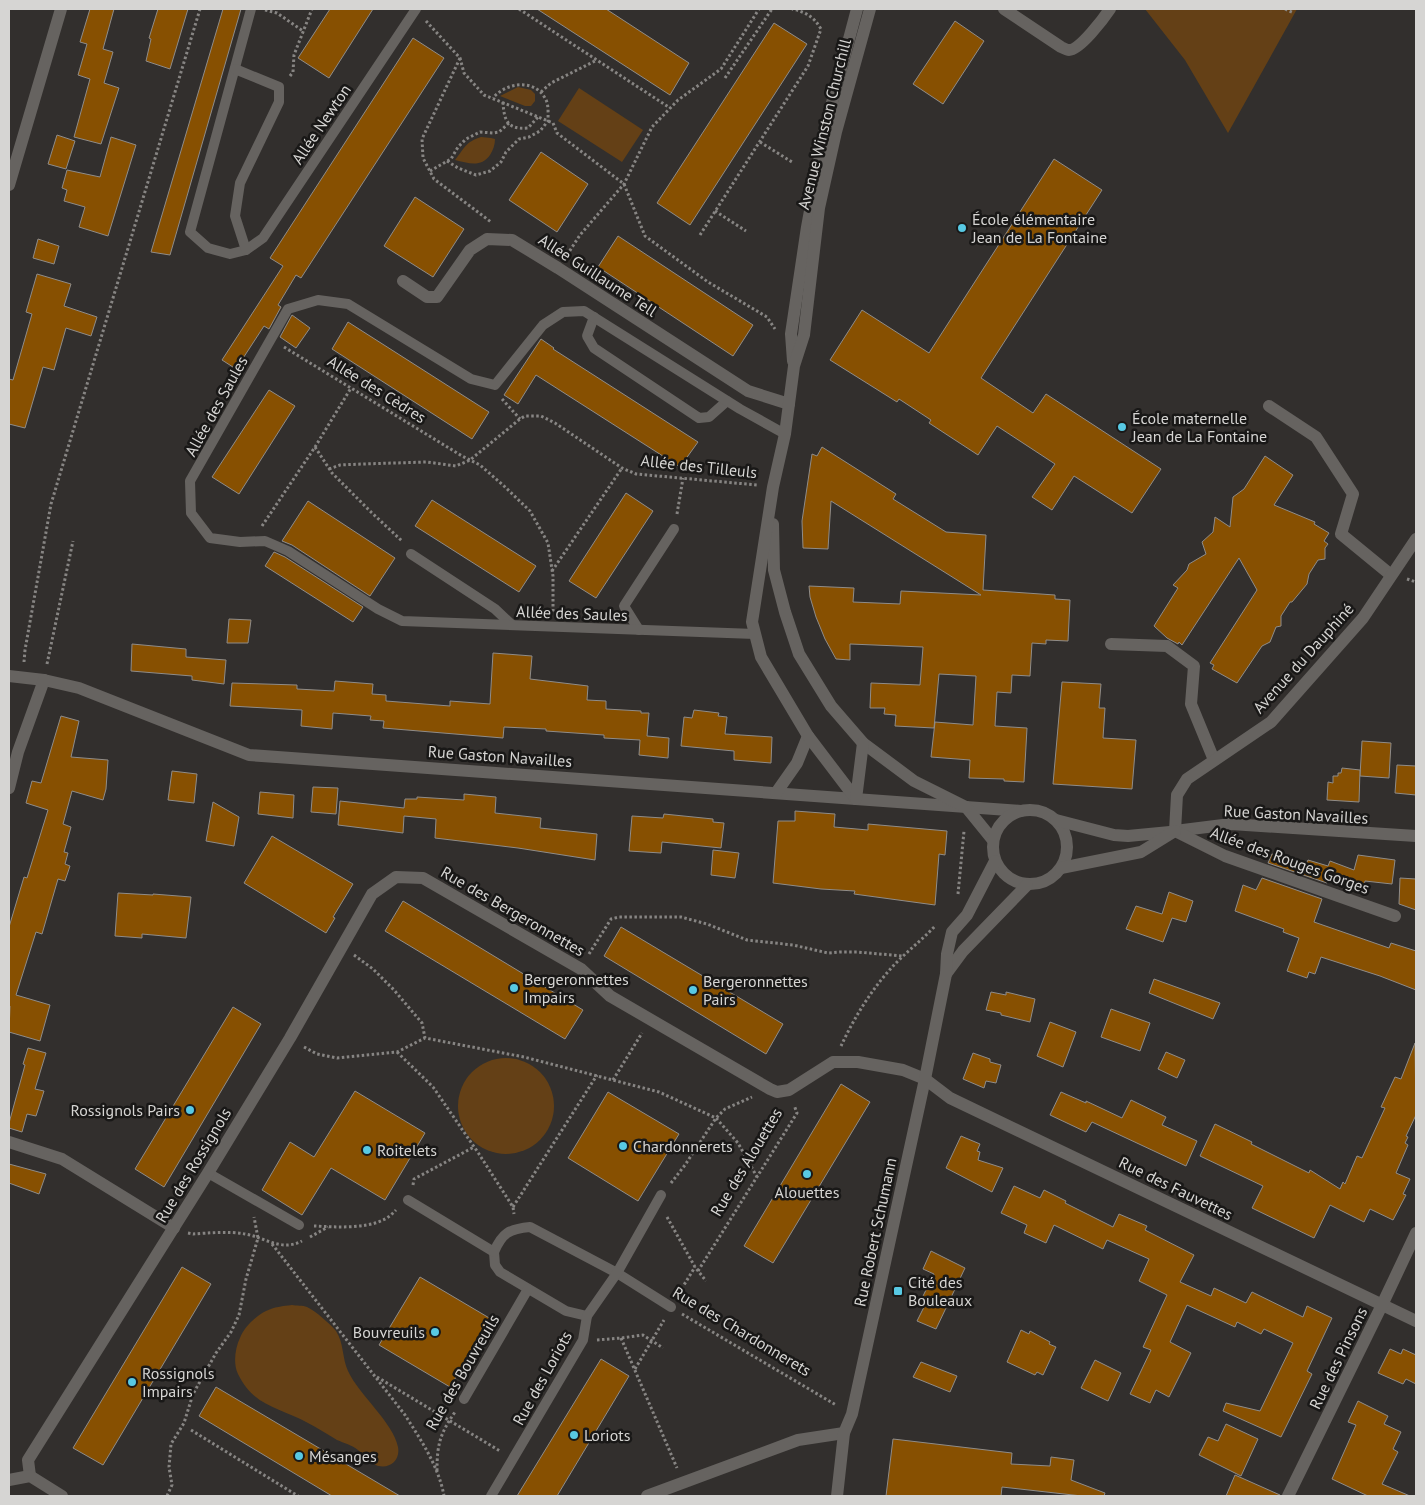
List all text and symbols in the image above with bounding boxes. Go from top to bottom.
street label: Avenue Winston Churchill [793,36,855,212]
street label: Allée Newton [287,80,355,168]
place label: École élémentaire Jean de La Fontaine [971,209,1107,247]
marker: École élémentaire Jean de La Fontaine [956,222,968,234]
street label: Allée Guillaume Tell [535,229,661,321]
street label: Allée des Cèdres [324,351,430,427]
street label: Allée des Saules [180,352,252,460]
place label: École maternelle Jean de La Fontaine [1131,408,1267,446]
marker: École maternelle Jean de La Fontaine [1116,421,1128,433]
street label: Allée des Tilleuls [640,450,758,482]
street label: Avenue du Dauphiné [1248,599,1358,717]
street label: Allée des Saules [516,601,628,625]
street label: Rue Gaston Navailles [427,741,573,771]
street label: Rue Gaston Navailles [1223,800,1369,828]
street label: Allée des Rouges Gorges [1208,822,1372,898]
street label: Rue des Bergeronnettes [437,862,589,961]
place label: Bergeronnettes Impairs [524,969,629,1007]
place label: Bergeronnettes Pairs [703,971,808,1009]
marker: Bergeronnettes Impairs [508,982,520,994]
marker: Bergeronnettes Pairs [687,984,699,996]
place label: Rossignols Pairs [71,1100,180,1120]
street label: Rue des Rossignols [151,1104,235,1226]
marker: Rossignols Pairs [184,1104,196,1116]
street label: Rue des Alouettes [706,1104,786,1220]
place label: Chardonnerets [633,1136,733,1156]
place label: Roitelets [377,1140,437,1160]
marker: Chardonnerets [617,1140,629,1152]
marker: Roitelets [361,1144,373,1156]
street label: Rue des Fauvettes [1116,1152,1236,1224]
street label: Rue Robert Schumann [849,1156,901,1308]
marker: Alouettes [801,1168,813,1180]
place label: Alouettes [775,1182,840,1202]
place label: Cité des Bouleaux [908,1272,972,1310]
street label: Rue des Chardonnerets [669,1282,815,1380]
marker: Cité des Bouleaux [892,1285,904,1297]
street label: Rue des Pinsons [1305,1304,1371,1412]
street label: Rue des Bouvreuils [421,1310,503,1433]
place label: Bouvreuils [353,1322,425,1342]
marker: Bouvreuils [429,1326,441,1338]
street label: Rue des Loriots [508,1327,576,1429]
place label: Rossignols Impairs [142,1363,215,1401]
marker: Rossignols Impairs [126,1376,138,1388]
place label: Loriots [584,1425,631,1445]
marker: Loriots [568,1429,580,1441]
place label: Mésanges [309,1446,377,1466]
marker: Mésanges [293,1450,305,1462]

